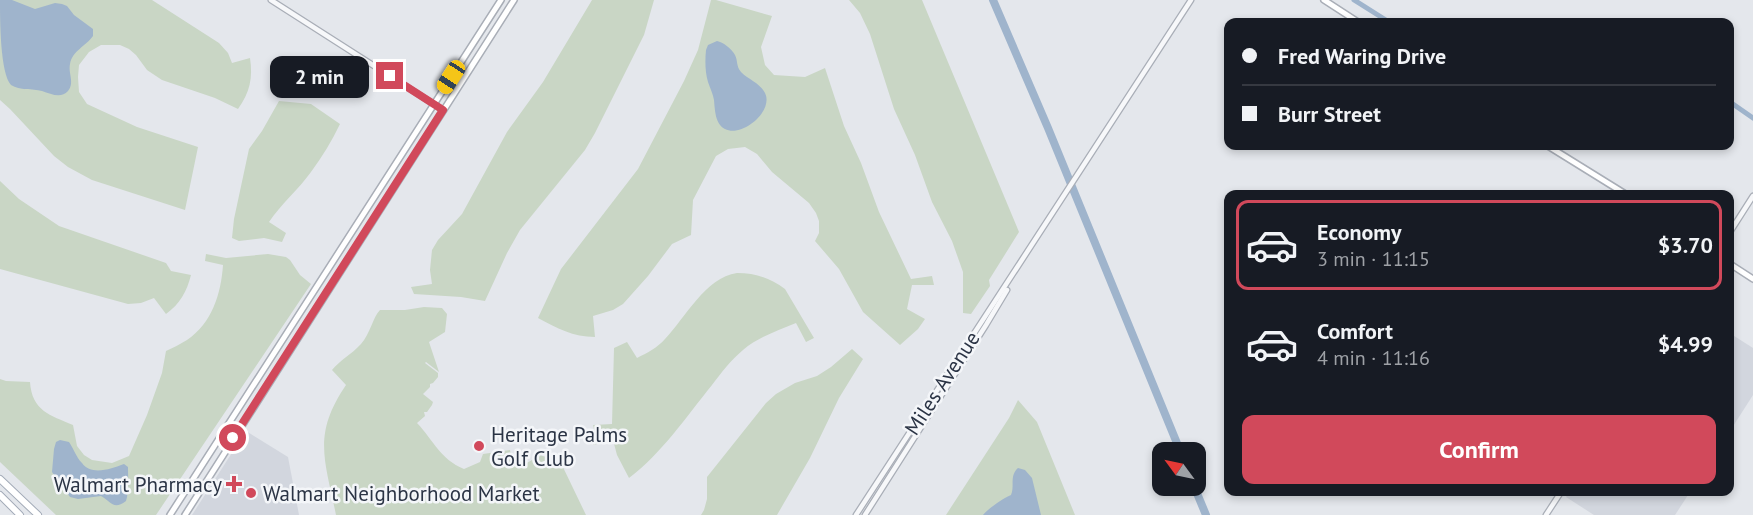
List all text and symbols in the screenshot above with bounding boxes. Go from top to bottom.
text: Fred Waring Drive [1278,42,1446,70]
callout: 2 min [270,55,369,97]
car [434,57,468,97]
route end [376,62,403,89]
text: 2 min [295,64,344,90]
text: Burr Street [1278,100,1381,128]
icon: car [1245,218,1299,272]
text: Economy [1317,218,1401,246]
text: $3.70 [1658,231,1713,259]
text: 3 min · 11:15 [1317,246,1430,272]
icon: car [1245,317,1299,371]
text: Comfort [1317,317,1393,345]
street label: Miles Avenue [898,326,986,440]
text: $4.99 [1658,330,1713,358]
text: 4 min · 11:16 [1317,345,1430,371]
button: Confirm [1242,415,1716,484]
place label: Heritage Palms Golf Club [491,421,627,472]
route start [219,424,246,451]
marker: Heritage Palms Golf Club [472,439,486,453]
north arrow [1152,442,1206,496]
map controls [1152,442,1206,496]
place label: Walmart Pharmacy [54,471,222,498]
marker: Walmart Pharmacy [227,477,241,491]
place label: Walmart Neighborhood Market [263,480,540,507]
marker: Walmart Neighborhood Market [244,486,258,500]

